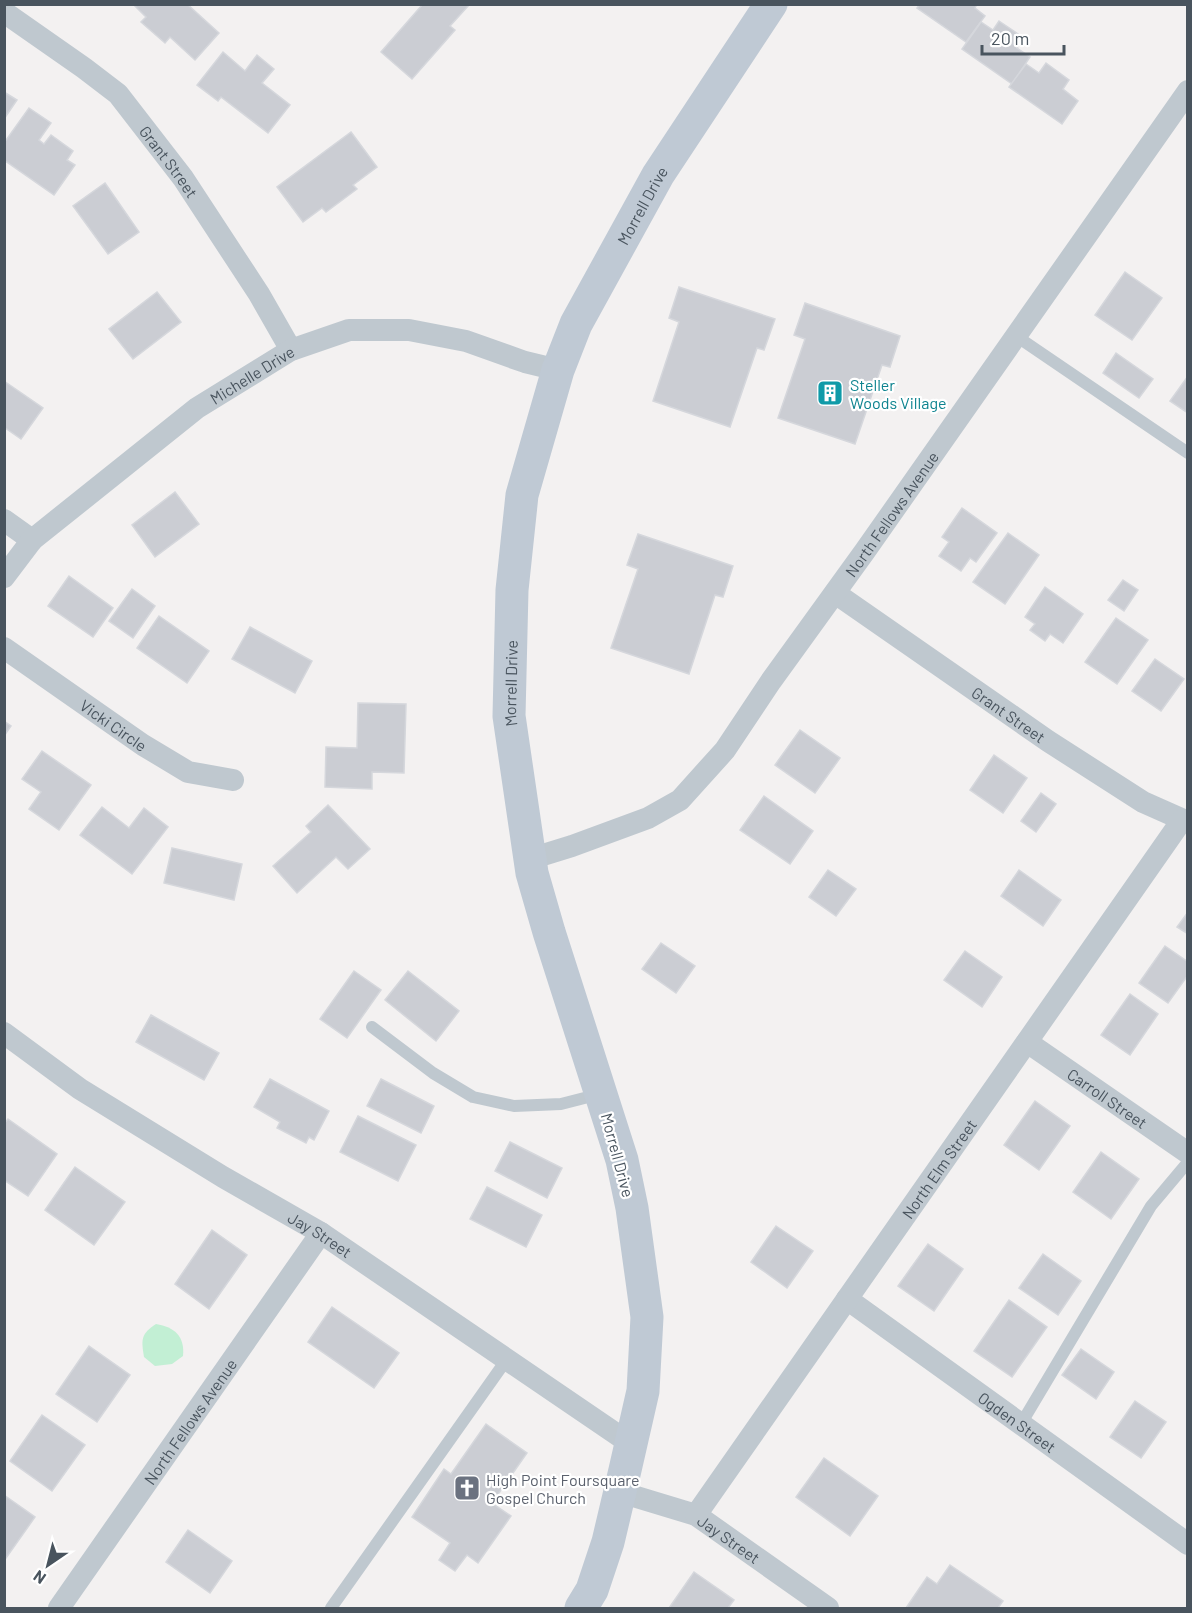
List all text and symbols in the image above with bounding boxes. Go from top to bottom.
scale bar [982,18,1064,56]
text: 20 m [991,27,1029,49]
street label: Grant Street [136,121,202,201]
street label: Morrell Drive [612,162,671,248]
street label: Michelle Drive [206,341,297,407]
place label: Steller Woods Village [850,375,946,412]
building icon: Steller Woods Village [815,378,845,408]
street label: North Fellows Avenue [840,447,942,580]
street label: Morrell Drive [499,640,520,728]
street label: Grant Street [969,682,1049,746]
street label: Vicki Circle [77,695,151,755]
street label: Carroll Street [1064,1064,1151,1132]
street label: Morrell Drive [598,1111,638,1199]
street label: North Elm Street [897,1115,980,1222]
street label: Jay Street [285,1207,356,1261]
street label: North Fellows Avenue [139,1355,240,1488]
street label: Ogden Street [975,1387,1060,1456]
place label: High Point Foursquare Gospel Church [486,1470,640,1507]
church icon: High Point Foursquare Gospel Church [452,1473,482,1503]
street label: Jay Street [694,1510,764,1567]
north arrow [18,1535,78,1595]
text: N [29,1567,49,1589]

